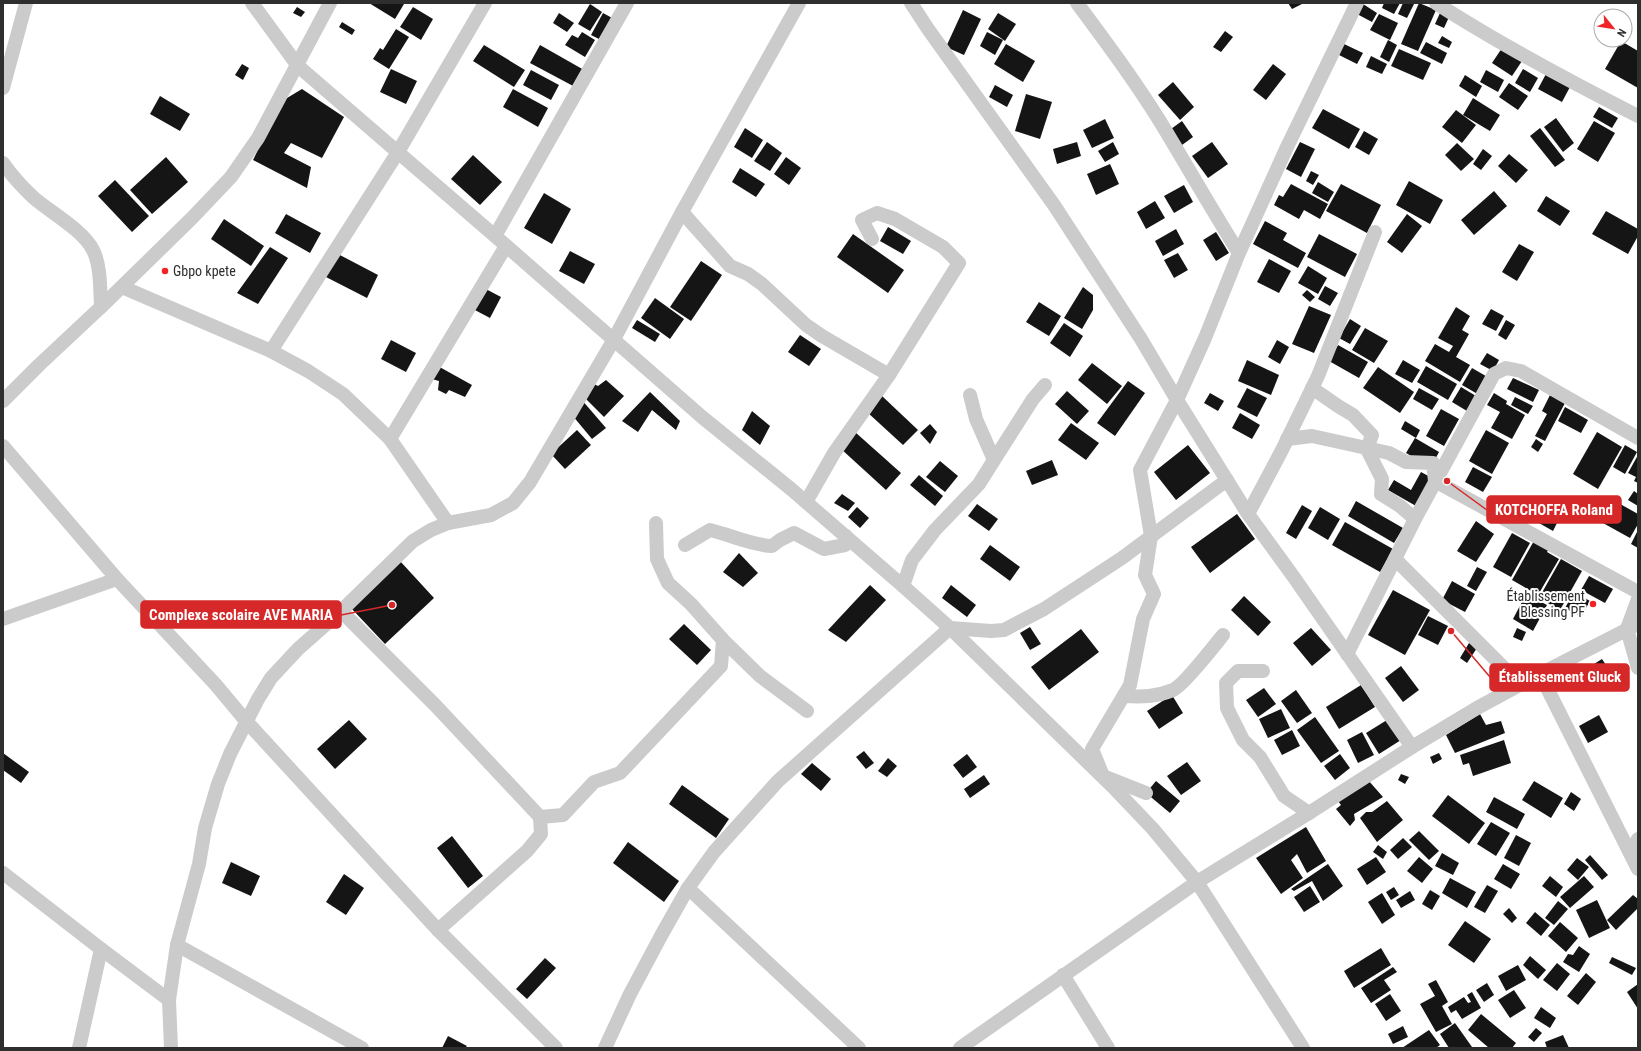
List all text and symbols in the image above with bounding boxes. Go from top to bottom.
north arrow [1593,8,1633,48]
text: N [1614,27,1629,39]
place label: Gbpo kpete [173,263,236,279]
marker: Gbpo kpete [160,266,170,276]
callout: KOTCHOFFA Roland [1487,496,1621,523]
text: KOTCHOFFA Roland [1495,501,1613,519]
place label: Établissement Blessing PF [1507,587,1585,620]
marker: Établissement Blessing PF [1588,599,1598,609]
callout: Complexe scolaire AVE MARIA [141,601,341,628]
text: Complexe scolaire AVE MARIA [149,606,333,624]
callout: Établissement Gluck [1490,664,1629,691]
text: Établissement Gluck [1499,668,1622,686]

